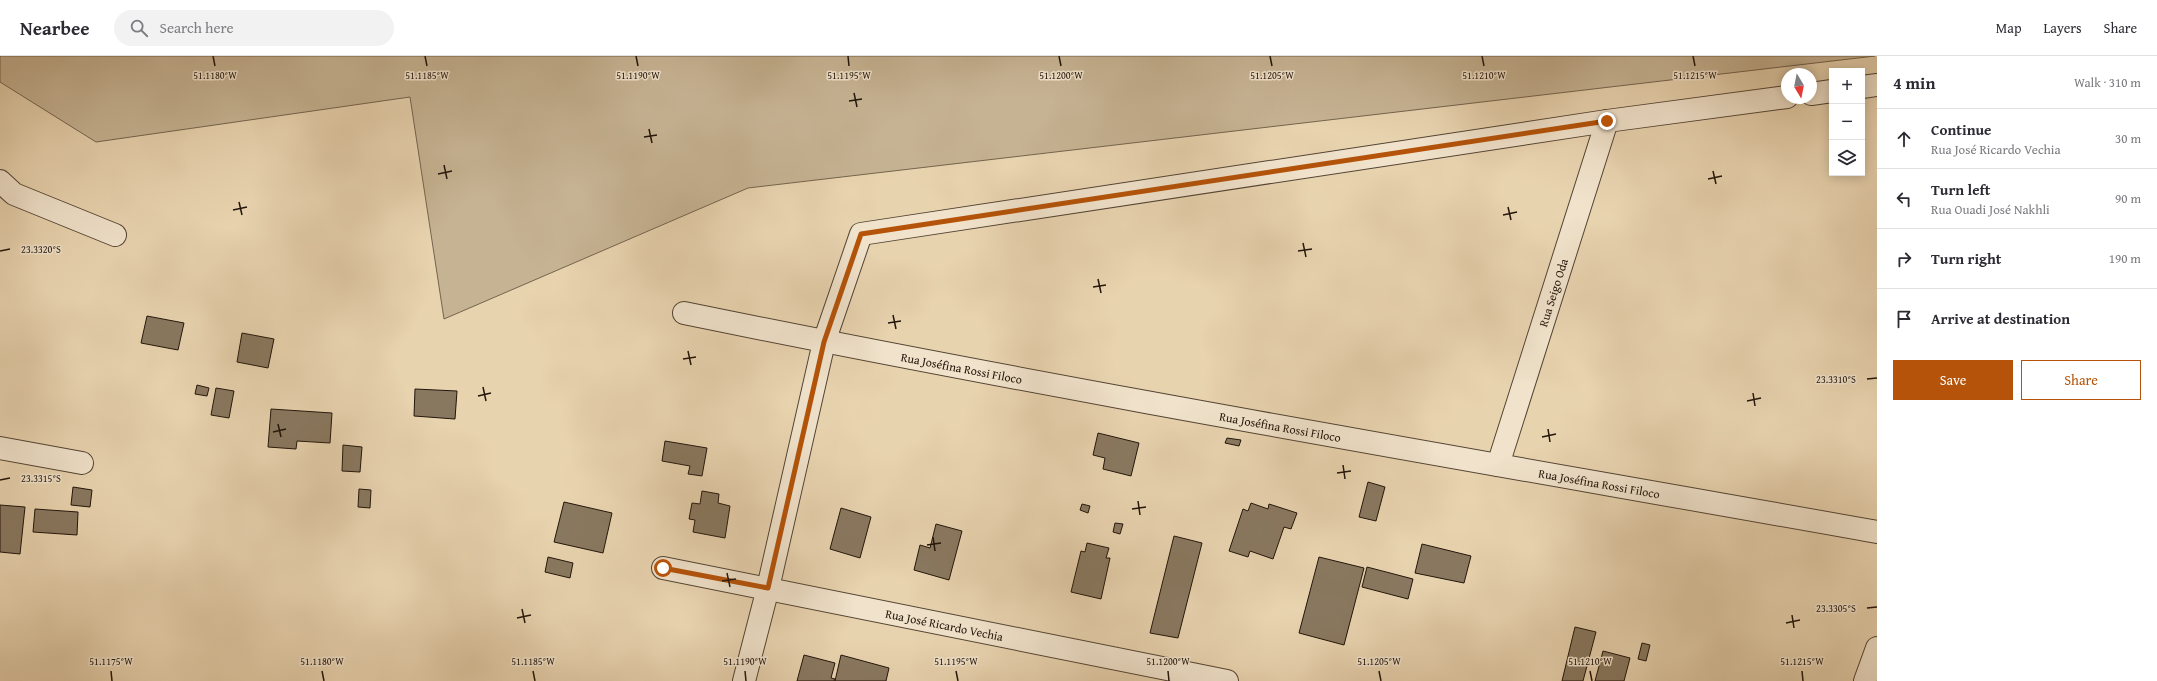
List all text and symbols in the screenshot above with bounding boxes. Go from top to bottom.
search box [114,10,394,46]
text: Nearbee [20,14,90,42]
icon: search [128,17,150,39]
text: Search here [160,17,234,38]
text: Map [1996,18,2022,38]
text: Layers [2044,18,2082,38]
text: Share [2104,18,2137,38]
text: 51.1180°W [193,68,237,83]
text: 51.1185°W [405,68,449,83]
text: 51.1190°W [616,68,660,83]
text: 51.1195°W [827,68,871,83]
text: 51.1200°W [1039,68,1083,83]
text: 51.1205°W [1250,68,1294,83]
text: 51.1210°W [1462,68,1506,83]
text: 51.1215°W [1673,68,1717,83]
north arrow [1781,68,1817,104]
map controls [1829,68,1865,176]
button: + [1829,68,1865,104]
text: 4 min [1893,70,1935,95]
text: Walk · 310 m [2074,73,2141,92]
button: − [1829,104,1865,140]
route end [1598,112,1616,130]
text: Continue [1931,119,1992,140]
icon: ahead [1893,128,1915,150]
text: 30 m [2115,129,2141,148]
button: layers [1829,140,1865,176]
text: Rua José Ricardo Vechia [1931,140,2061,159]
text: Turn left [1931,179,1990,200]
icon: left [1893,188,1915,210]
text: 90 m [2115,189,2141,208]
text: Rua Ouadi José Nakhli [1931,200,2050,219]
text: 23.3320°S [21,242,61,257]
icon: right [1893,248,1915,270]
text: Turn right [1931,248,2002,269]
text: 190 m [2109,249,2141,268]
street label: Rua Seigo Oda [1534,256,1572,329]
icon: arrive [1893,308,1915,330]
text: Arrive at destination [1931,308,2070,329]
street label: Rua Joséfina Rossi Filoco [900,348,1024,387]
button: Save [1893,360,2013,400]
button: Share [2021,360,2141,400]
text: 23.3310°S [1816,372,1856,387]
street label: Rua Joséfina Rossi Filoco [1218,407,1342,446]
street label: Rua Joséfina Rossi Filoco [1537,464,1661,502]
text: 23.3315°S [21,471,61,486]
route start [654,559,672,577]
text: 23.3305°S [1816,601,1856,616]
street label: Rua José Ricardo Vechia [884,604,1005,645]
text: 51.1175°W [89,654,133,669]
text: 51.1180°W [300,654,344,669]
text: 51.1185°W [511,654,555,669]
text: 51.1190°W [723,654,767,669]
text: 51.1195°W [934,654,978,669]
text: 51.1200°W [1146,654,1190,669]
text: 51.1205°W [1357,654,1401,669]
text: 51.1210°W [1568,654,1612,669]
text: 51.1215°W [1780,654,1824,669]

